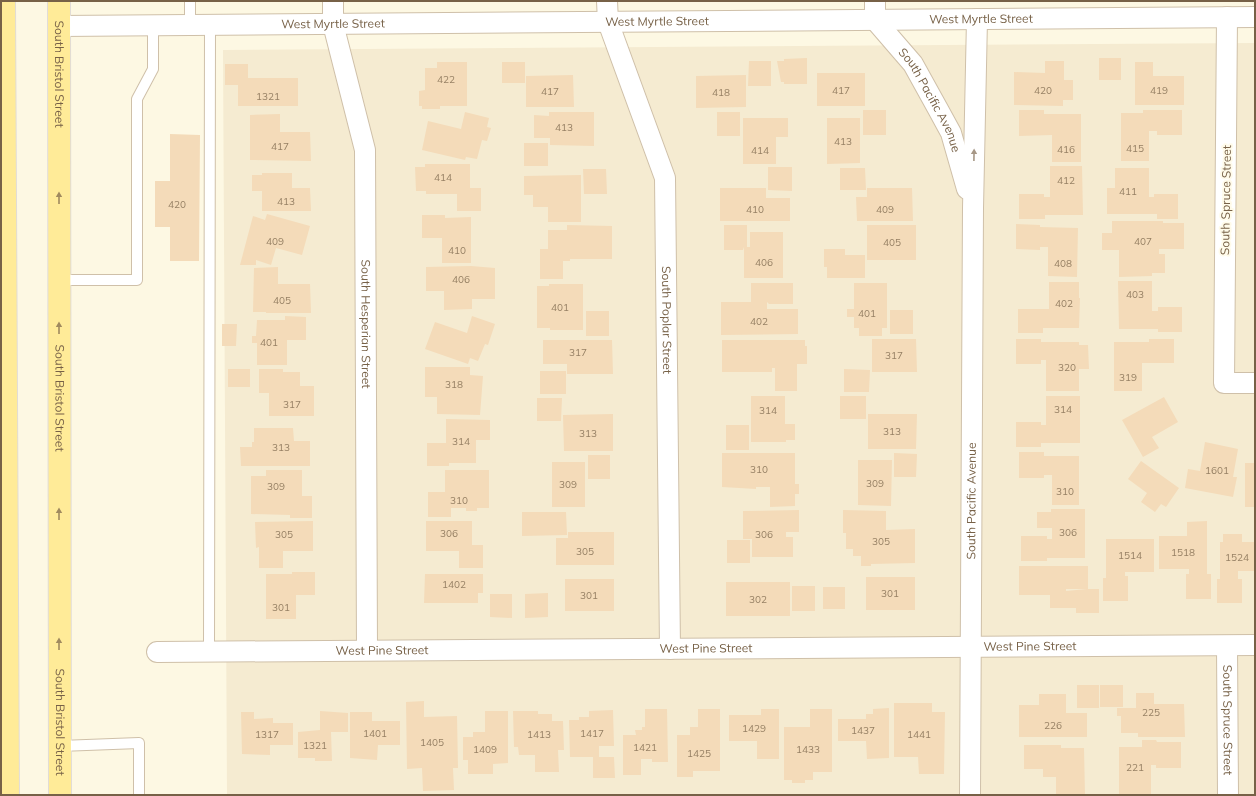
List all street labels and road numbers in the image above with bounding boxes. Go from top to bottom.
street label: West Myrtle Street [929,11,1033,26]
street label: West Myrtle Street [605,13,709,29]
street label: West Myrtle Street [281,16,385,31]
street label: South Bristol Street [52,20,67,128]
street label: South Pacific Avenue [895,45,964,154]
street label: South Spruce Street [1217,145,1234,255]
street label: South Hesperian Street [358,260,374,388]
street label: South Poplar Street [659,266,675,374]
street label: South Bristol Street [52,344,68,452]
street label: South Pacific Avenue [963,442,979,560]
street label: West Pine Street [983,638,1077,654]
street label: West Pine Street [659,640,753,656]
street label: West Pine Street [335,642,429,658]
street label: South Spruce Street [1220,665,1236,775]
street label: South Bristol Street [53,668,68,776]

